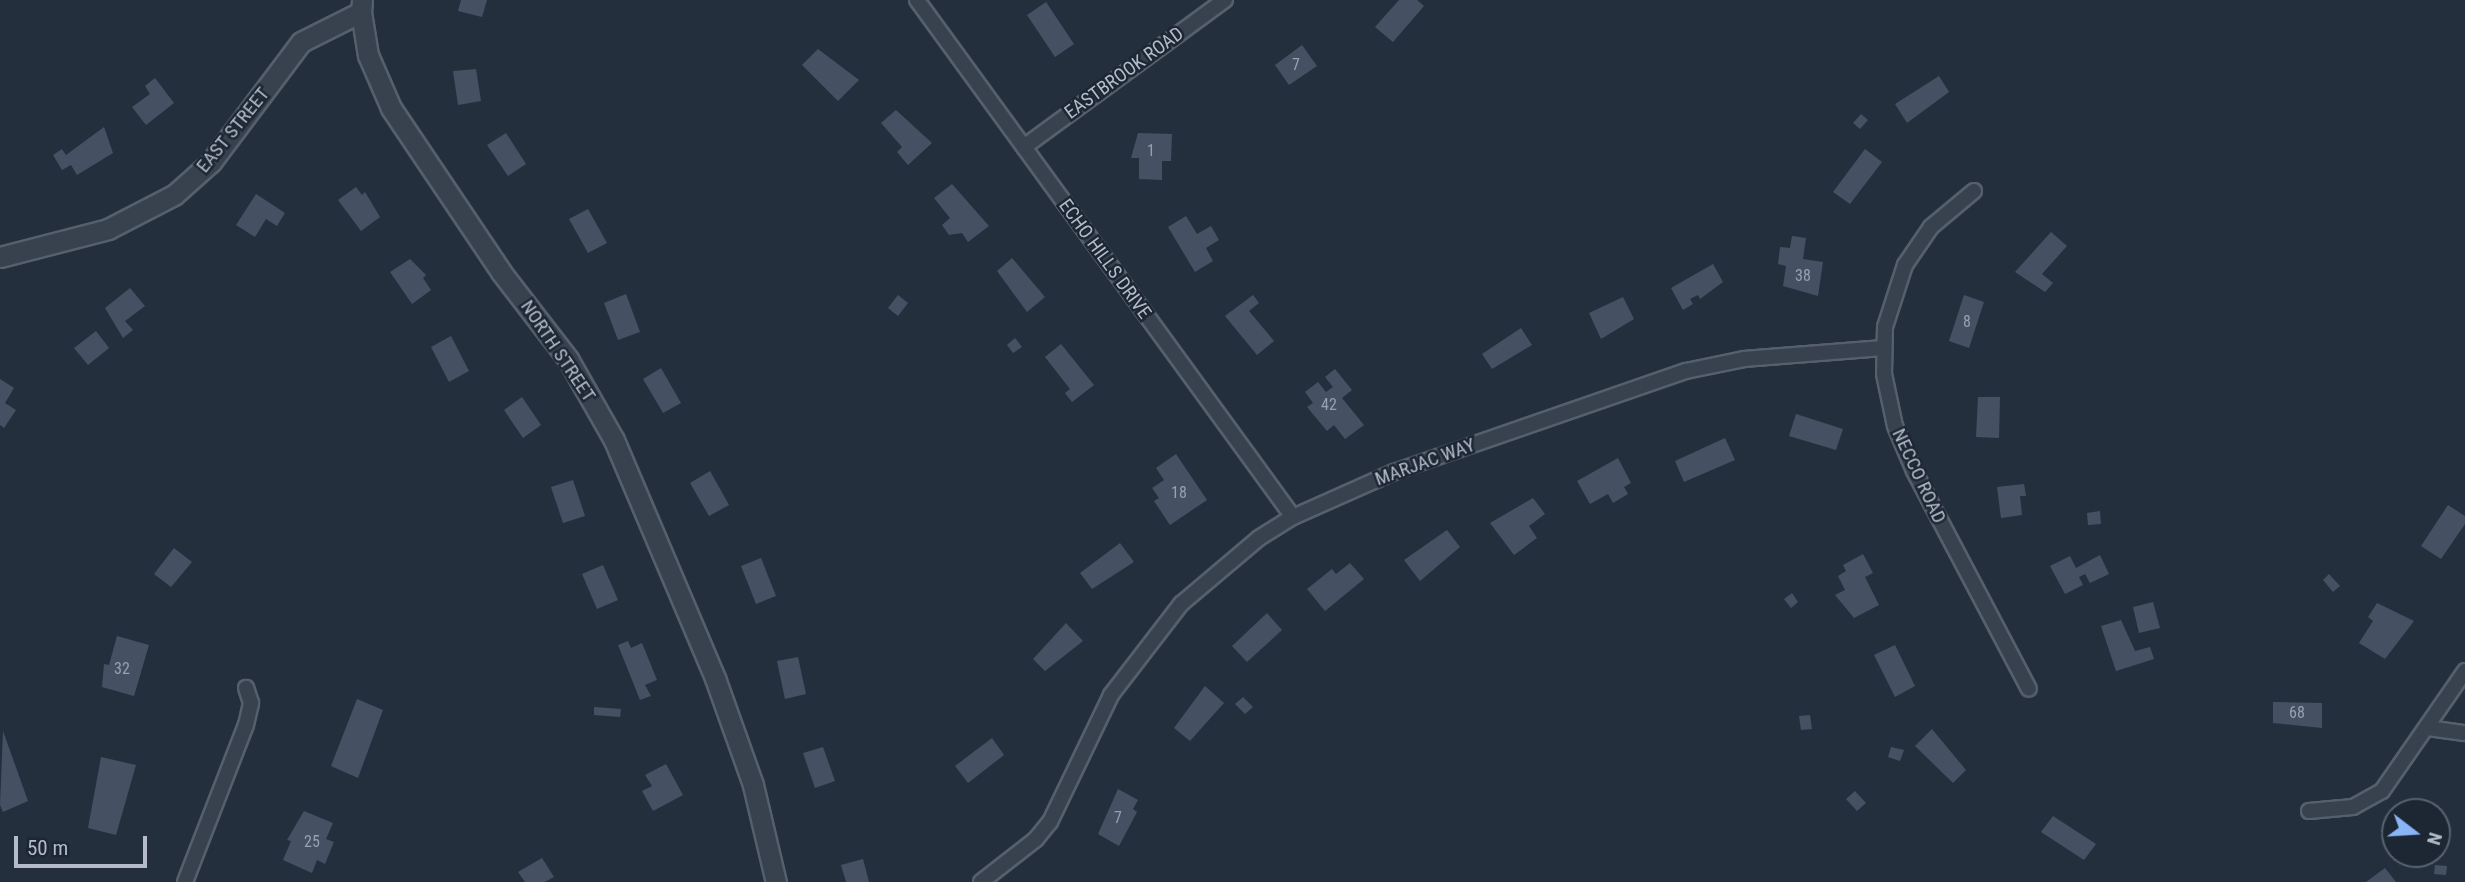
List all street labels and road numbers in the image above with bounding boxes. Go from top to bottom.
street label: EASTBROOK ROAD [1060,22,1188,124]
street label: EAST STREET [192,83,274,177]
street label: ECHO HILLS DRIVE [1054,195,1156,323]
street label: NORTH STREET [516,296,600,406]
street label: NECCO ROAD [1887,425,1951,527]
street label: MARJAC WAY [1372,433,1478,491]

